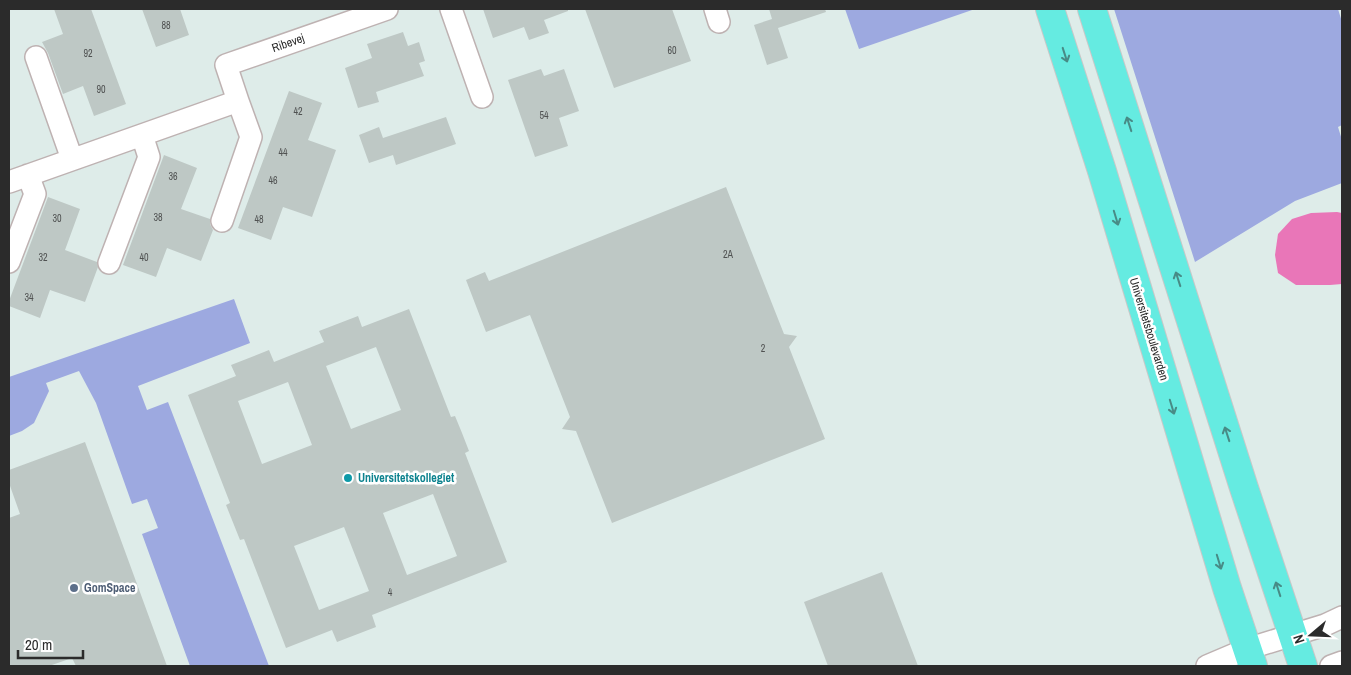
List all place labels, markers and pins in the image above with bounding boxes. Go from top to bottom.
place label: Universitetskollegiet [358,470,455,486]
marker: Universitetskollegiet [342,472,354,484]
place label: GomSpace [84,580,136,596]
marker: GomSpace [68,582,80,594]

